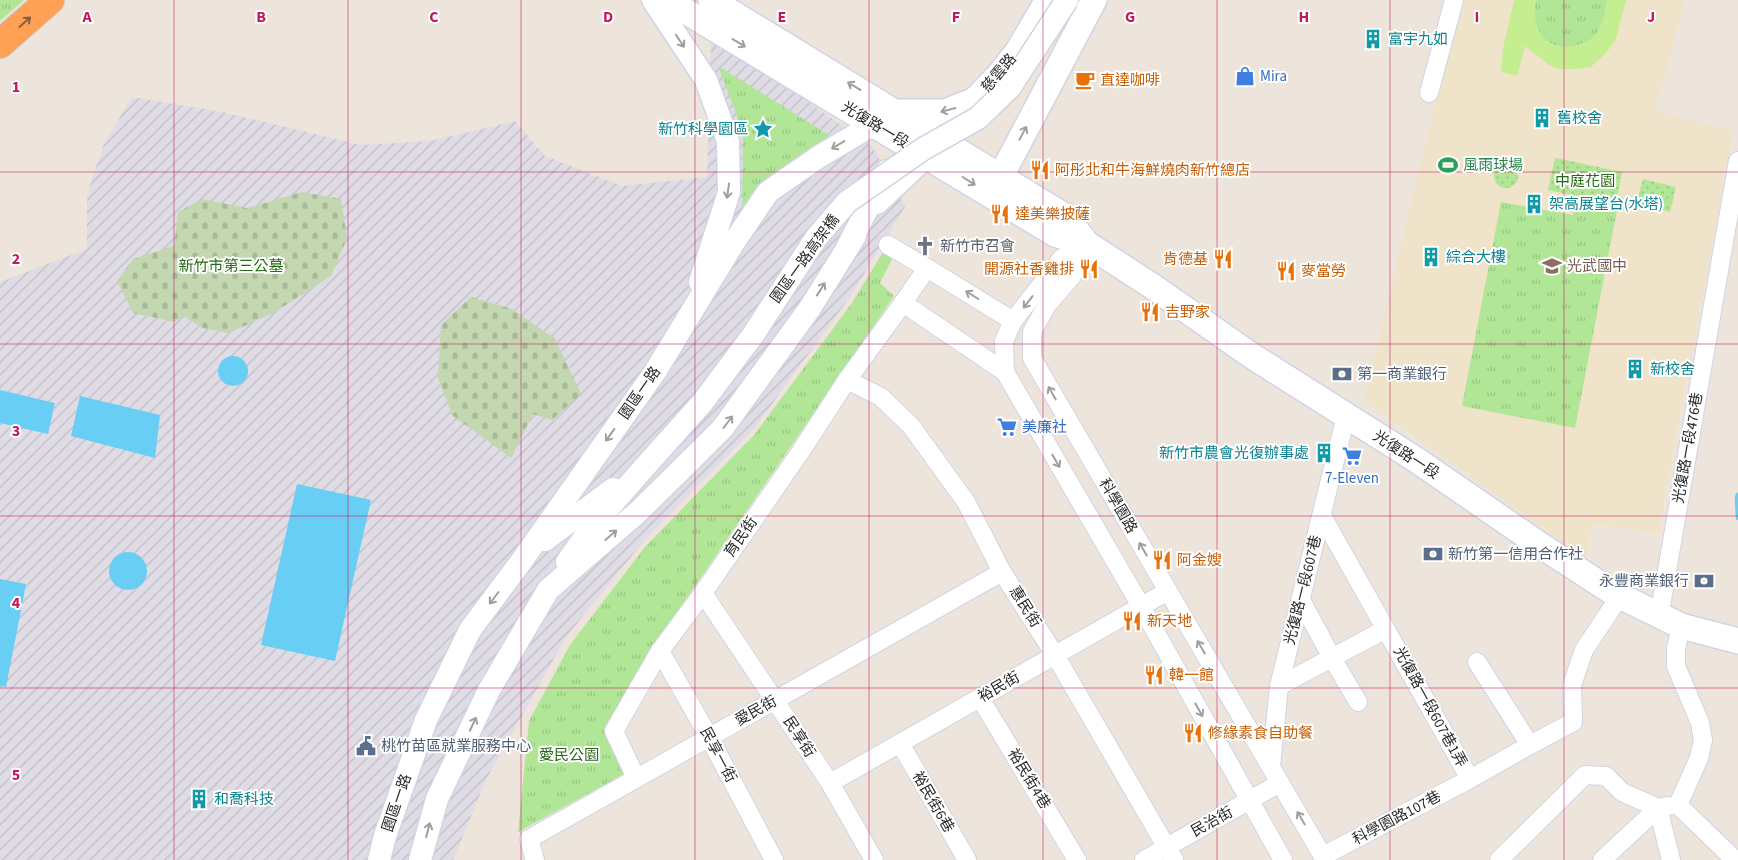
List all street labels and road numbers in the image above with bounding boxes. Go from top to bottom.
street label: 慈雲路 [976,49,1022,97]
street label: 光復路一段 [837,97,913,153]
street label: 園區一路高架橋 [766,210,844,308]
street label: 園區一路 [614,362,666,424]
street label: 光復路一段476巷 [1668,391,1708,505]
street label: 光復路一段 [1369,426,1443,484]
street label: 科學園路 [1094,475,1142,537]
street label: 育民街 [719,513,763,561]
street label: 光復路一段607巷 [1279,533,1327,647]
street label: 惠民街 [1004,582,1046,632]
street label: 光復路一段607巷1弄 [1388,643,1472,771]
street label: 裕民街 [974,667,1024,707]
street label: 愛民街 [731,691,781,731]
street label: 民享街 [778,712,820,762]
street label: 民享一街 [695,724,741,786]
street label: 裕民街4巷 [1003,745,1055,813]
street label: 裕民街6巷 [907,768,959,836]
street label: 園區一路 [377,771,417,835]
street label: 科學園路107巷 [1349,786,1445,850]
street label: 民治街 [1187,802,1237,842]

